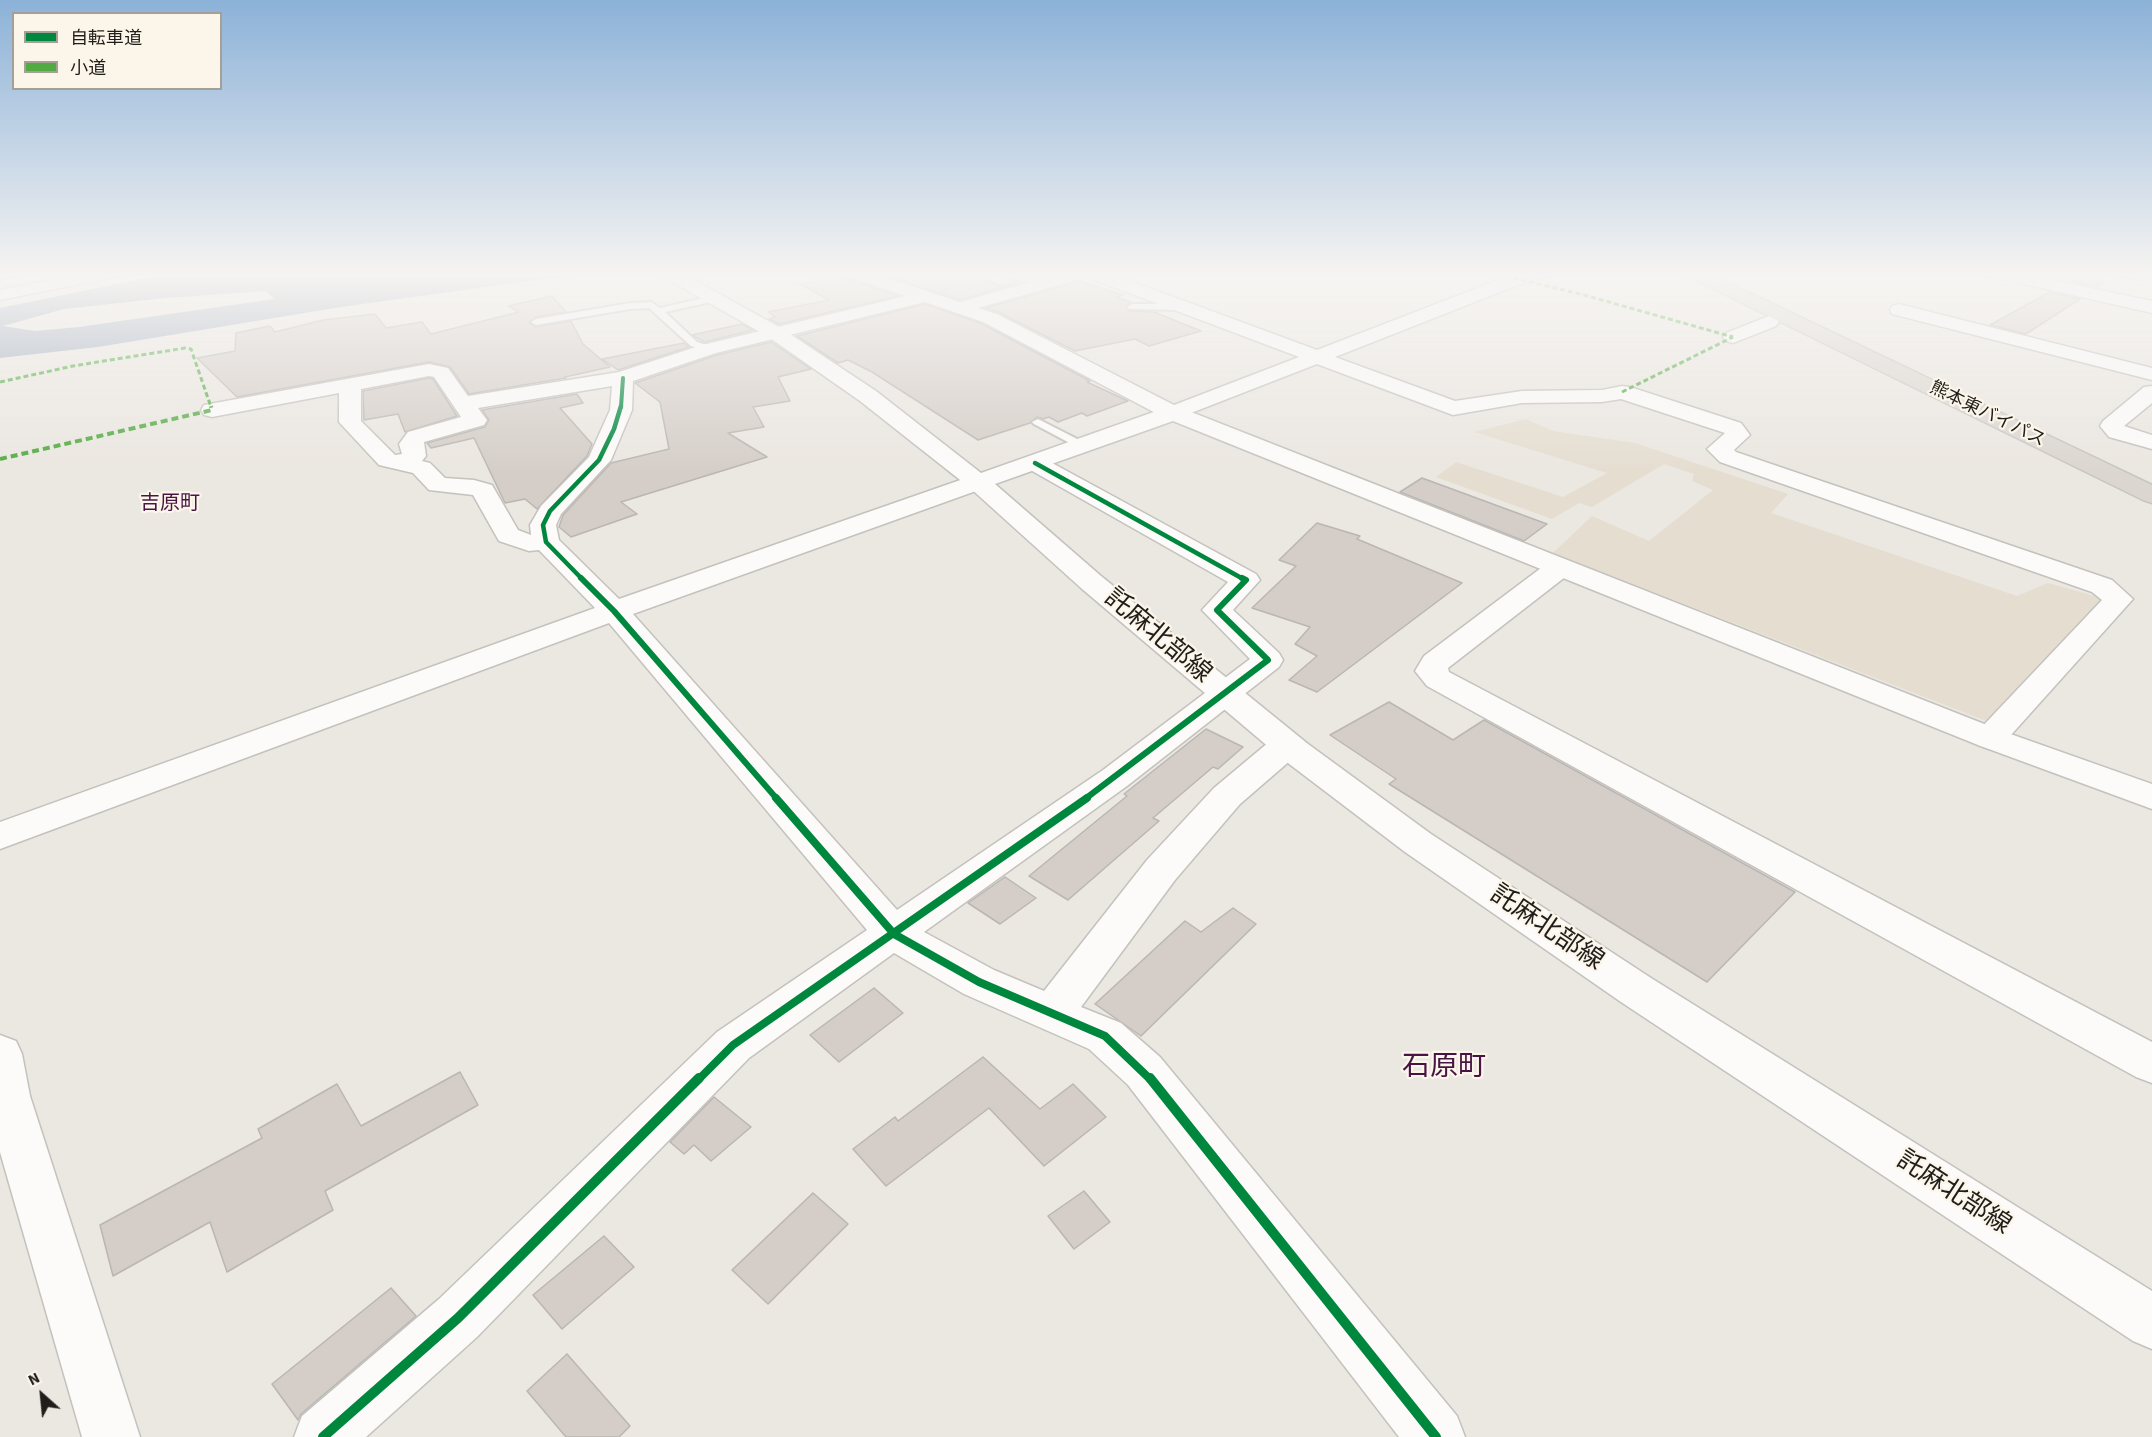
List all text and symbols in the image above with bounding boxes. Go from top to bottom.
legend [12,12,222,90]
text: 自転車道 [70,26,142,51]
text: 小道 [70,56,106,81]
street label: 熊本東バイパス [1926,378,2048,452]
district label: 吉原町 [140,493,200,517]
street label: 託麻北部線 [1097,583,1217,691]
street label: 託麻北部線 [1483,880,1609,978]
district label: 石原町 [1402,1052,1486,1086]
street label: 託麻北部線 [1890,1146,2016,1242]
north arrow [12,1365,72,1425]
text: N [24,1367,44,1391]

